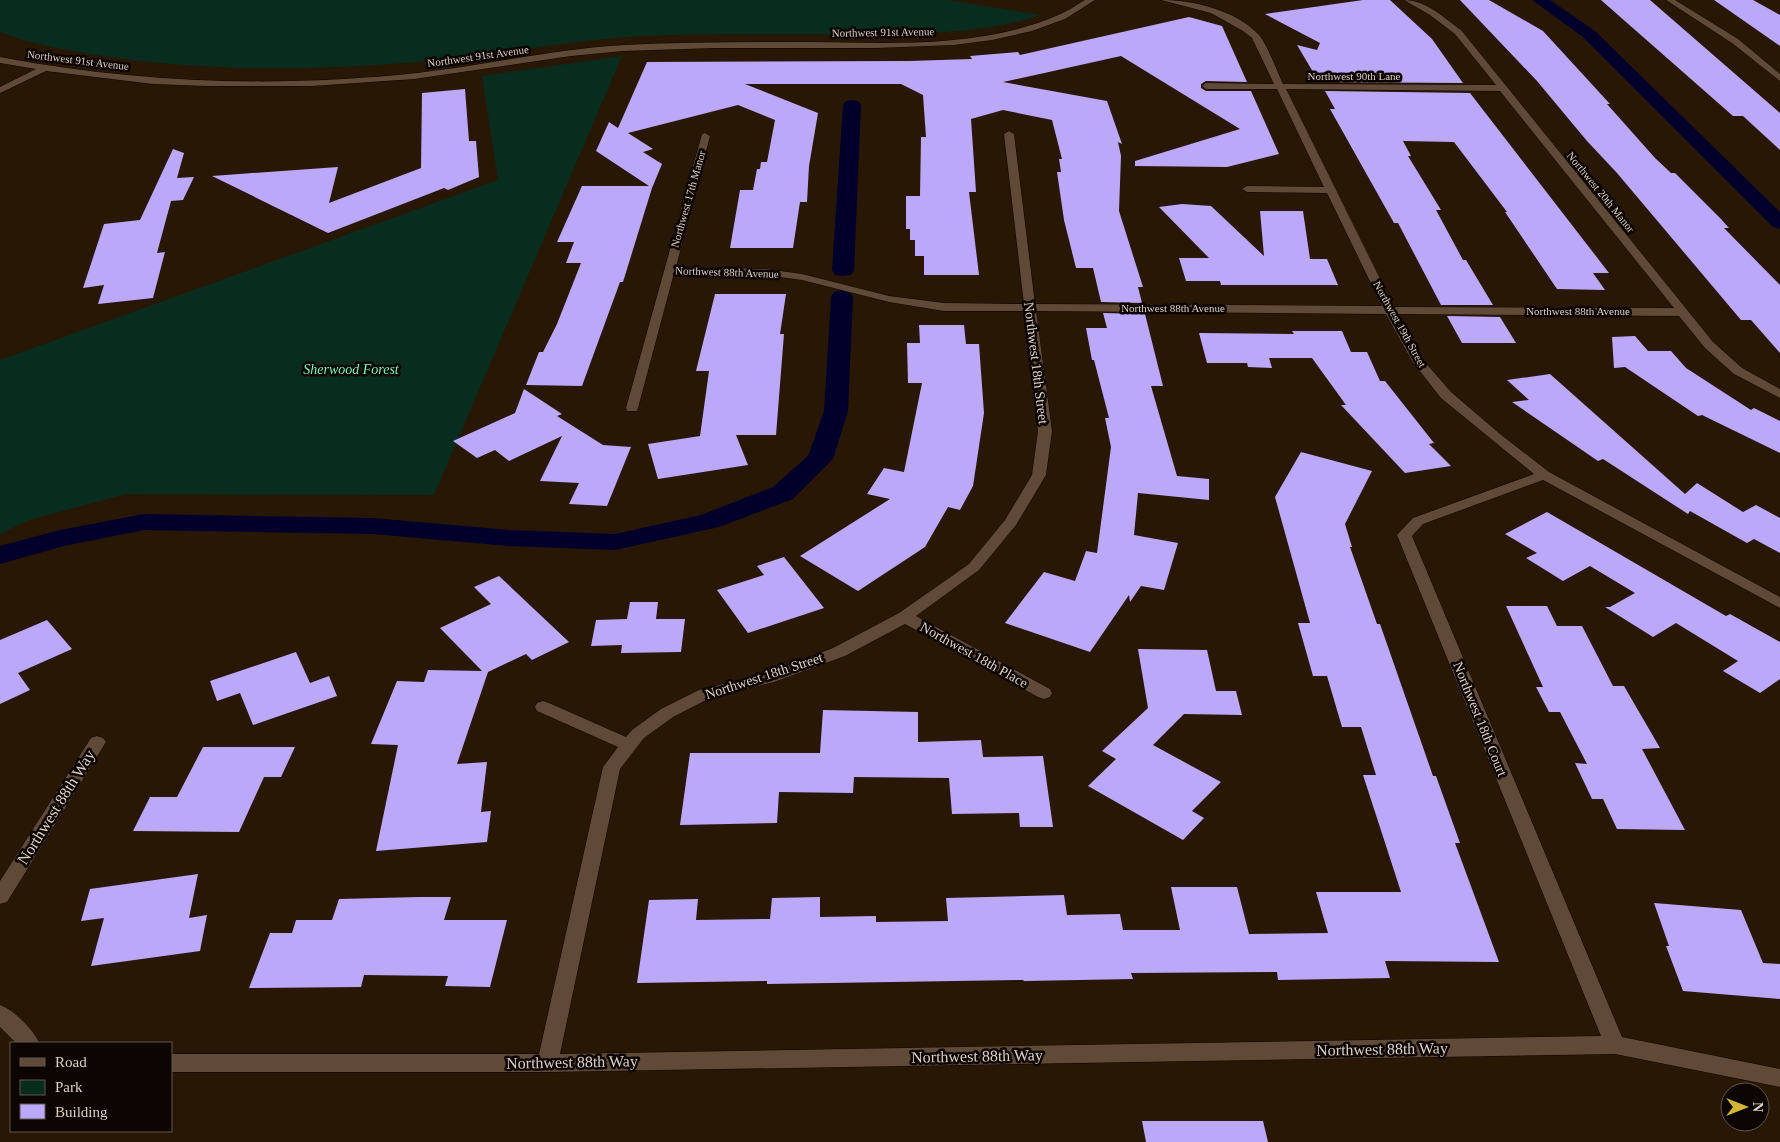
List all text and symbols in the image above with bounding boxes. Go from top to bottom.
street label: Northwest 91st Avenue [832,25,934,39]
street label: Northwest 91st Avenue [426,43,530,69]
street label: Northwest 91st Avenue [26,48,130,72]
street label: Northwest 90th Lane [1308,70,1401,82]
street label: Northwest 17th Manor [668,149,708,249]
street label: Northwest 20th Manor [1565,149,1637,235]
street label: Northwest 88th Avenue [675,264,779,280]
street label: Northwest 19th Street [1371,279,1429,369]
street label: Northwest 18th Street [1021,301,1051,425]
street label: Northwest 88th Avenue [1121,302,1225,314]
street label: Northwest 88th Avenue [1526,305,1630,317]
park label: Sherwood Forest [303,362,400,377]
street label: Northwest 18th Place [918,619,1030,691]
street label: Northwest 18th Street [703,650,825,702]
street label: Northwest 18th Court [1450,660,1510,779]
street label: Northwest 88th Way [14,747,99,868]
street label: Northwest 88th Way [1316,1039,1448,1060]
legend [10,1042,172,1132]
street label: Northwest 88th Way [911,1046,1043,1067]
street label: Northwest 88th Way [506,1052,638,1073]
text: Road [55,1054,87,1070]
text: Park [55,1079,83,1095]
north arrow [1720,1082,1770,1132]
text: N [1750,1102,1765,1112]
text: Building [55,1104,108,1120]

